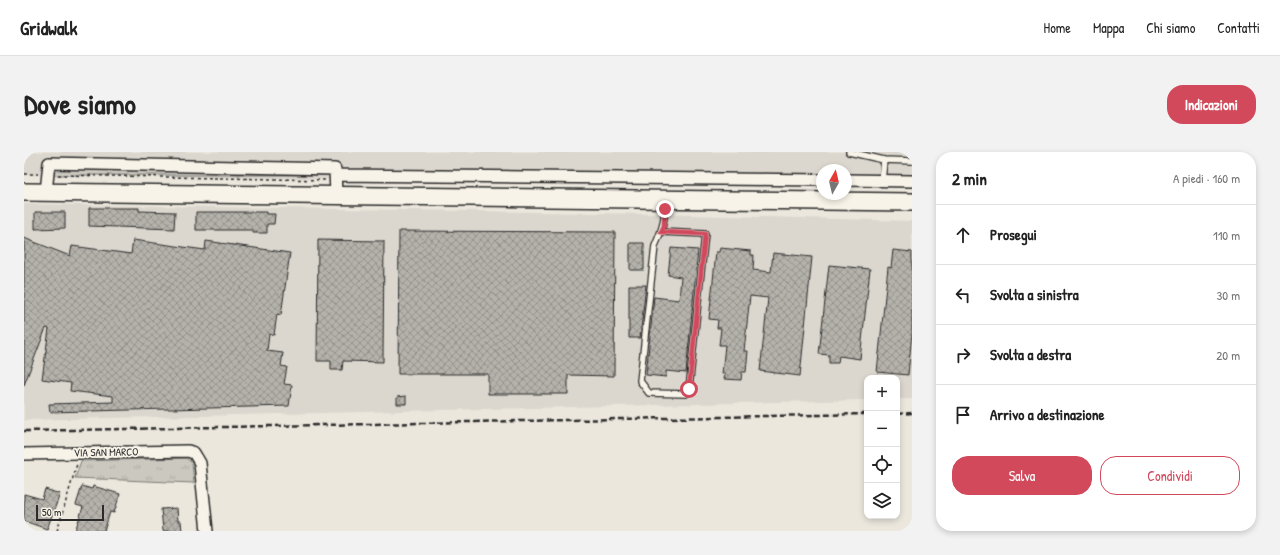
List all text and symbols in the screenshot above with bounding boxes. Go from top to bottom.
text: Gridwalk [20,15,77,41]
text: Home [1044,18,1071,37]
text: Mappa [1093,18,1124,37]
text: Chi siamo [1146,18,1195,37]
text: Contatti [1217,18,1260,37]
text: Dove siamo [24,85,136,123]
button: Indicazioni [1167,85,1256,124]
north arrow [816,164,852,200]
text: 2 min [952,167,987,190]
text: A piedi · 160 m [1173,169,1240,187]
route end [656,200,674,218]
icon: ahead [952,224,974,246]
text: Prosegui [990,224,1037,245]
text: 110 m [1213,226,1240,244]
icon: left [952,284,974,306]
text: Svolta a sinistra [990,284,1079,305]
text: 30 m [1217,286,1240,304]
icon: right [952,344,974,366]
text: Svolta a destra [990,344,1071,365]
text: 20 m [1216,346,1240,364]
map controls [864,375,900,519]
button: + [864,375,900,411]
route start [680,380,698,398]
icon: arrive [952,404,974,426]
text: Arrivo a destinazione [990,404,1104,425]
button: − [864,411,900,447]
street label: VIA SAN MARCO [74,444,138,460]
button: locate [864,447,900,483]
button: Salva [952,456,1092,495]
button: Condividi [1100,456,1240,495]
button: layers [864,483,900,519]
scale bar [36,503,104,522]
text: 50 m [42,505,62,519]

